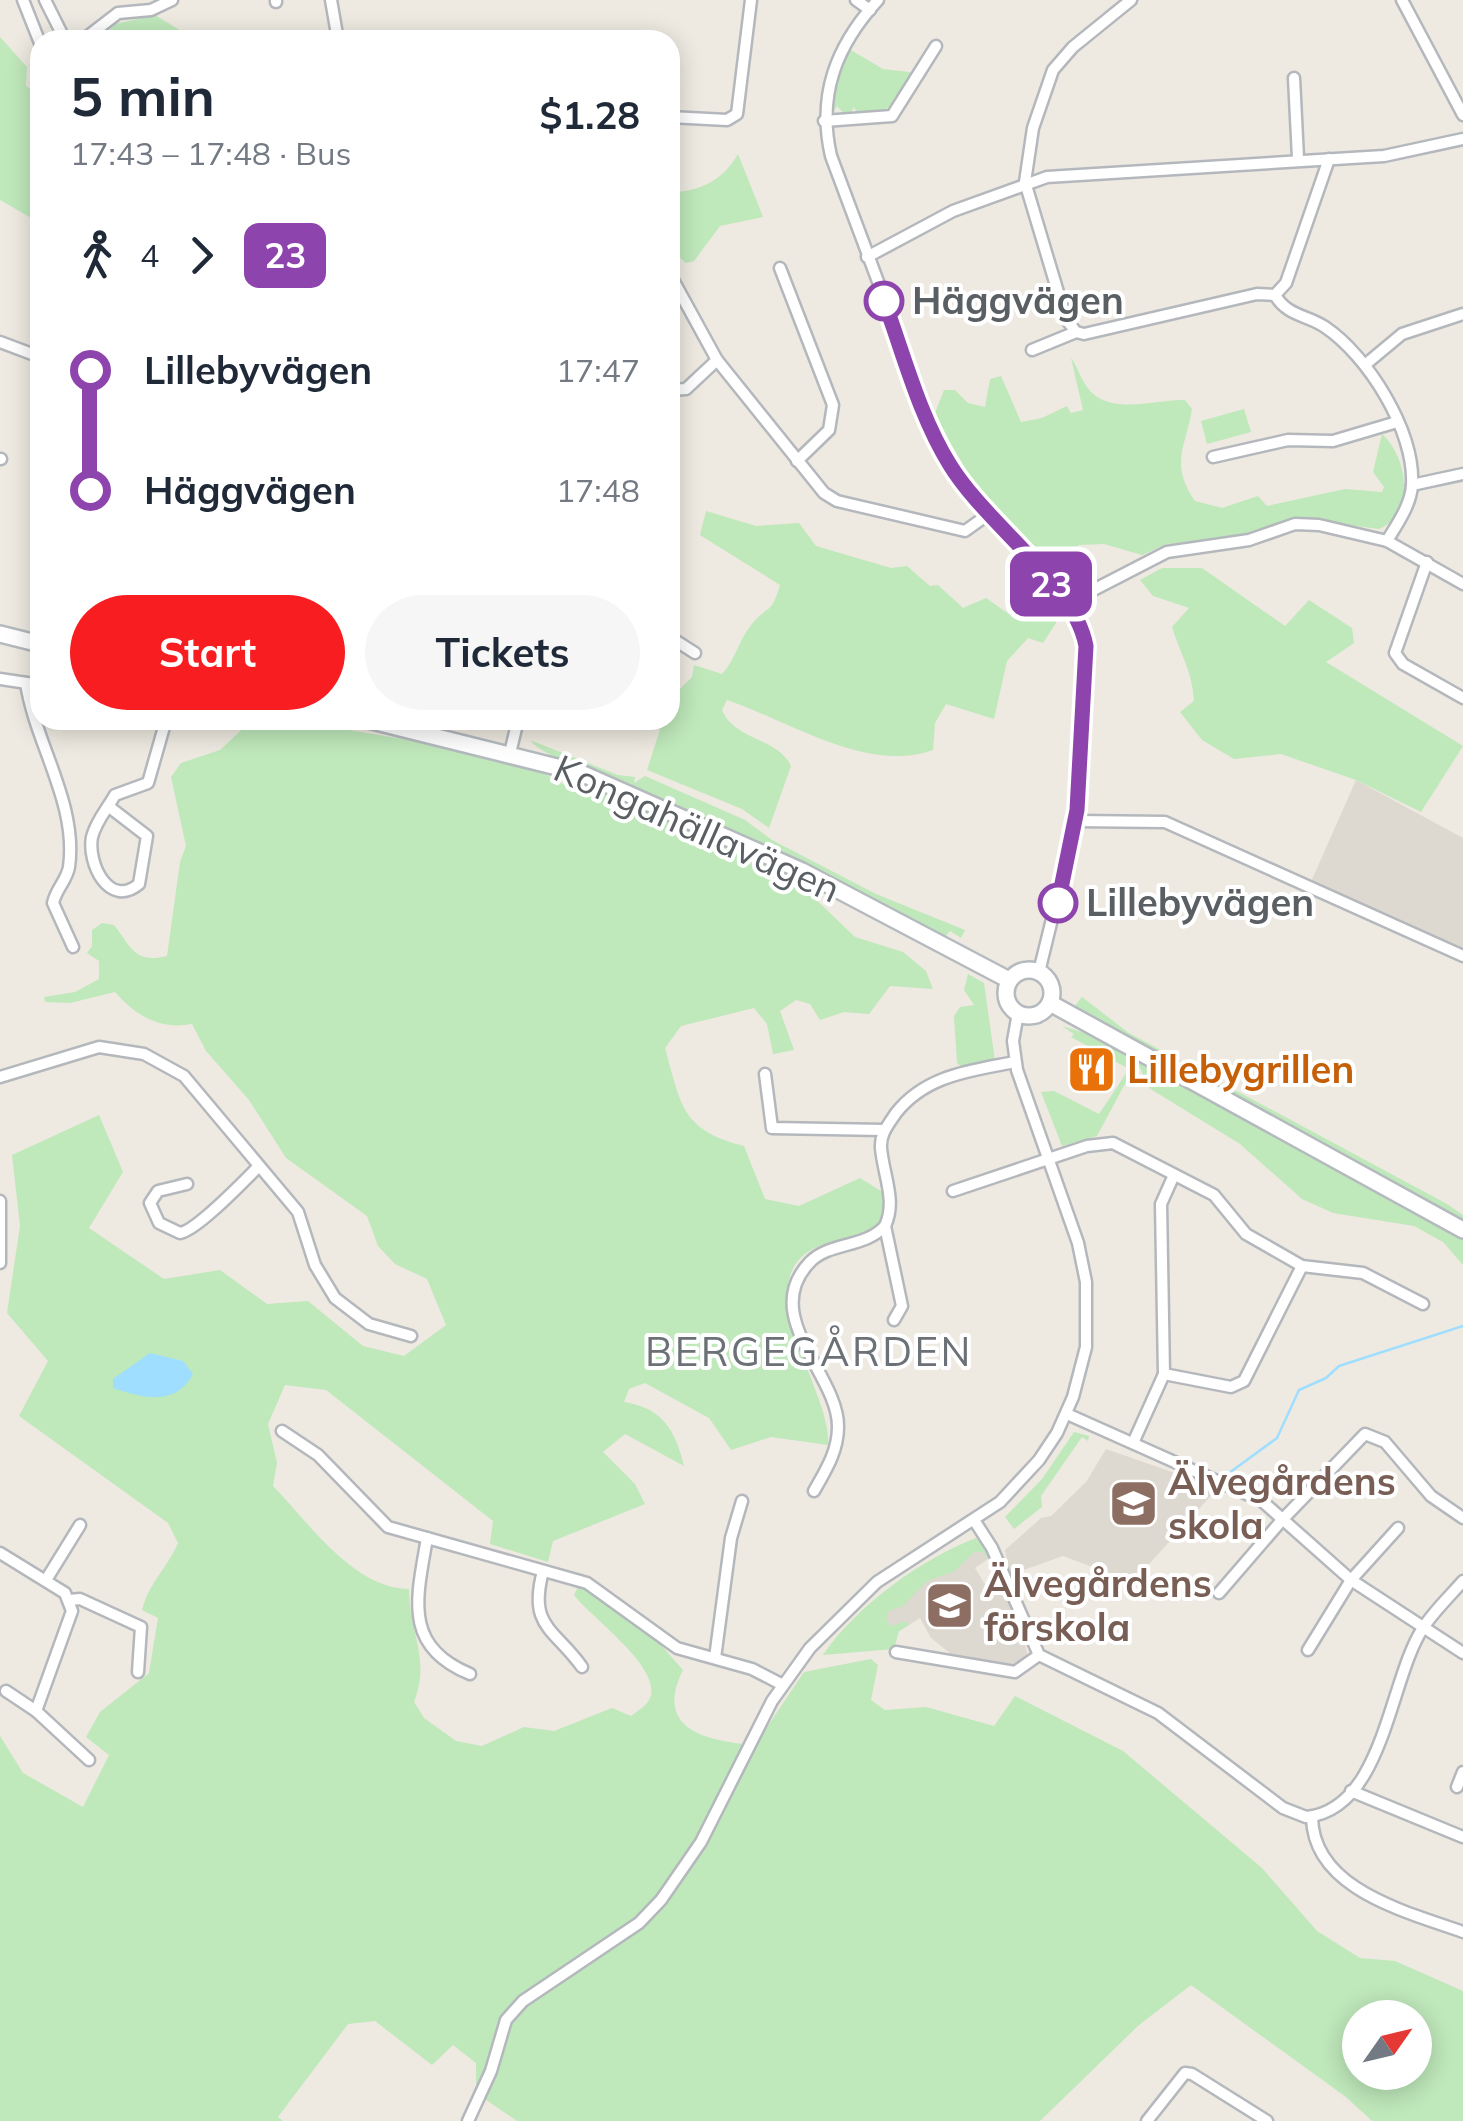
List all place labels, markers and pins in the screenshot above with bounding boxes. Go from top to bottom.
place label: Häggvägen [912,276,1124,324]
marker: Häggvägen [865,282,903,320]
place label: Lillebyvägen [1086,878,1314,926]
marker: Lillebyvägen [1039,884,1077,922]
restaurant icon: Lillebygrillen [1066,1044,1118,1096]
place label: Lillebygrillen [1127,1045,1354,1093]
place label: Älvegårdens skola [1168,1457,1396,1549]
school or university icon: Älvegårdens skola [1107,1478,1159,1530]
place label: Älvegårdens förskola [984,1559,1212,1651]
school or university icon: Älvegårdens förskola [923,1580,975,1632]

